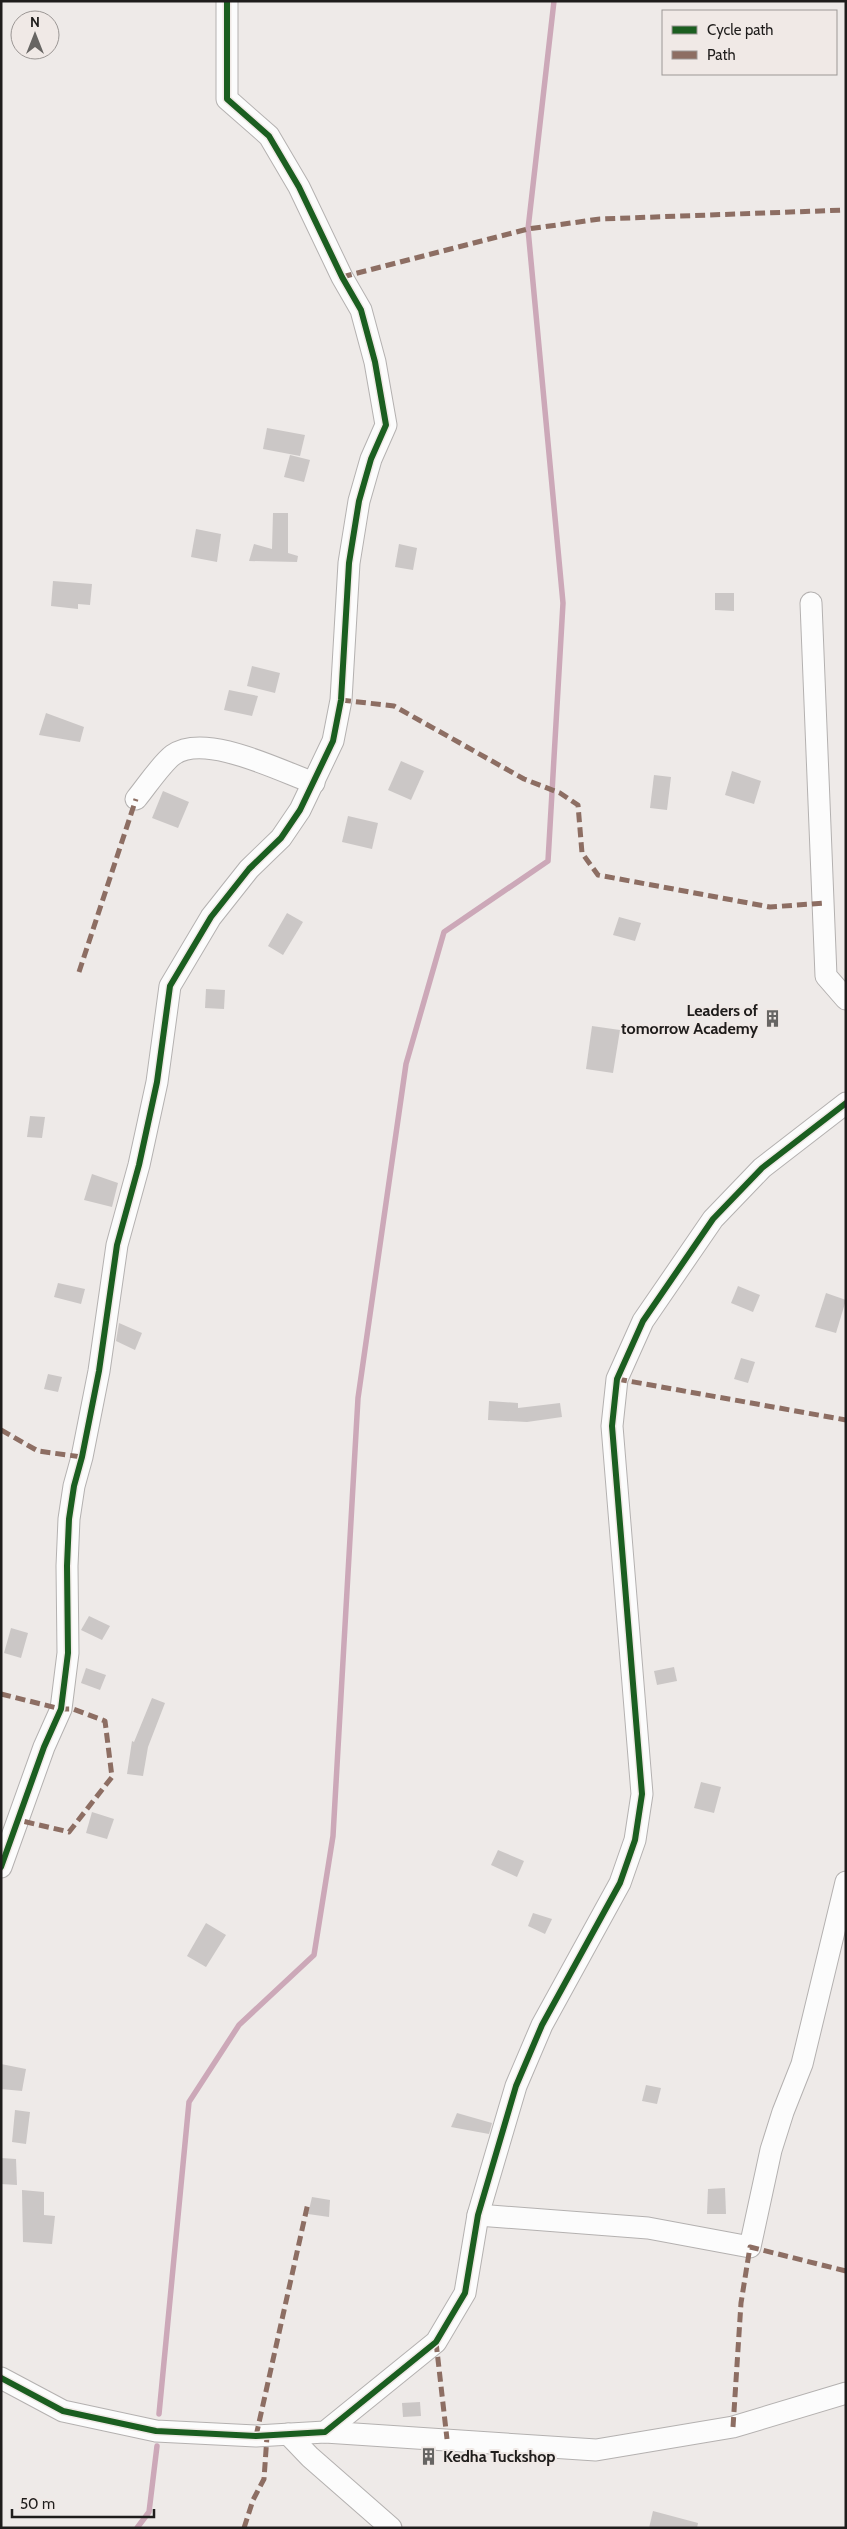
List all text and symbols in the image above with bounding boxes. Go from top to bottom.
north arrow [10,10,60,60]
legend [662,10,837,75]
text: N [30,13,40,31]
text: Cycle path [707,21,773,39]
text: Path [707,46,736,64]
place label: Leaders of tomorrow Academy [621,1001,759,1038]
building icon: Leaders of tomorrow Academy [762,1009,782,1029]
building icon: Kedha Tuckshop [419,2446,439,2466]
place label: Kedha Tuckshop [443,2447,556,2466]
scale bar [12,2486,155,2518]
text: 50 m [20,2495,55,2513]

